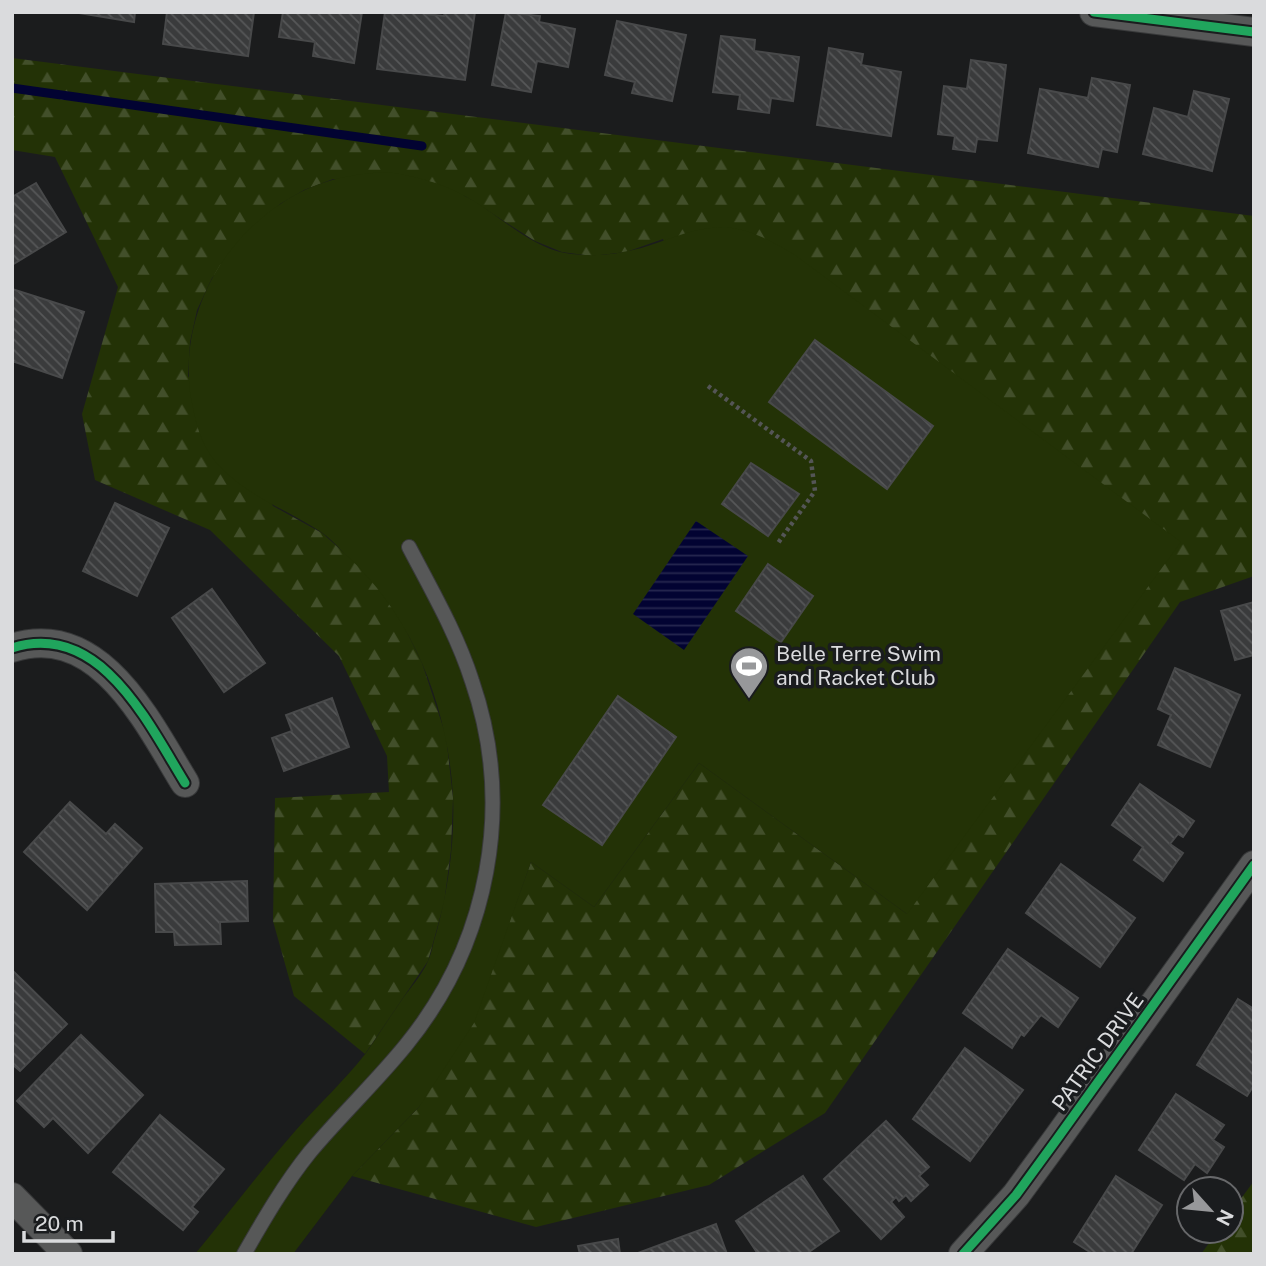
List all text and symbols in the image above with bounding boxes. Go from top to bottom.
place label: Belle Terre Swim and Racket Club [776,641,941,690]
sports icon: Belle Terre Swim and Racket Club [728,645,770,700]
street label: PATRIC DRIVE [1047,988,1149,1115]
north arrow [1175,1175,1245,1245]
scale bar [24,1200,114,1244]
text: N [1212,1206,1238,1229]
text: 20 m [35,1211,84,1236]

